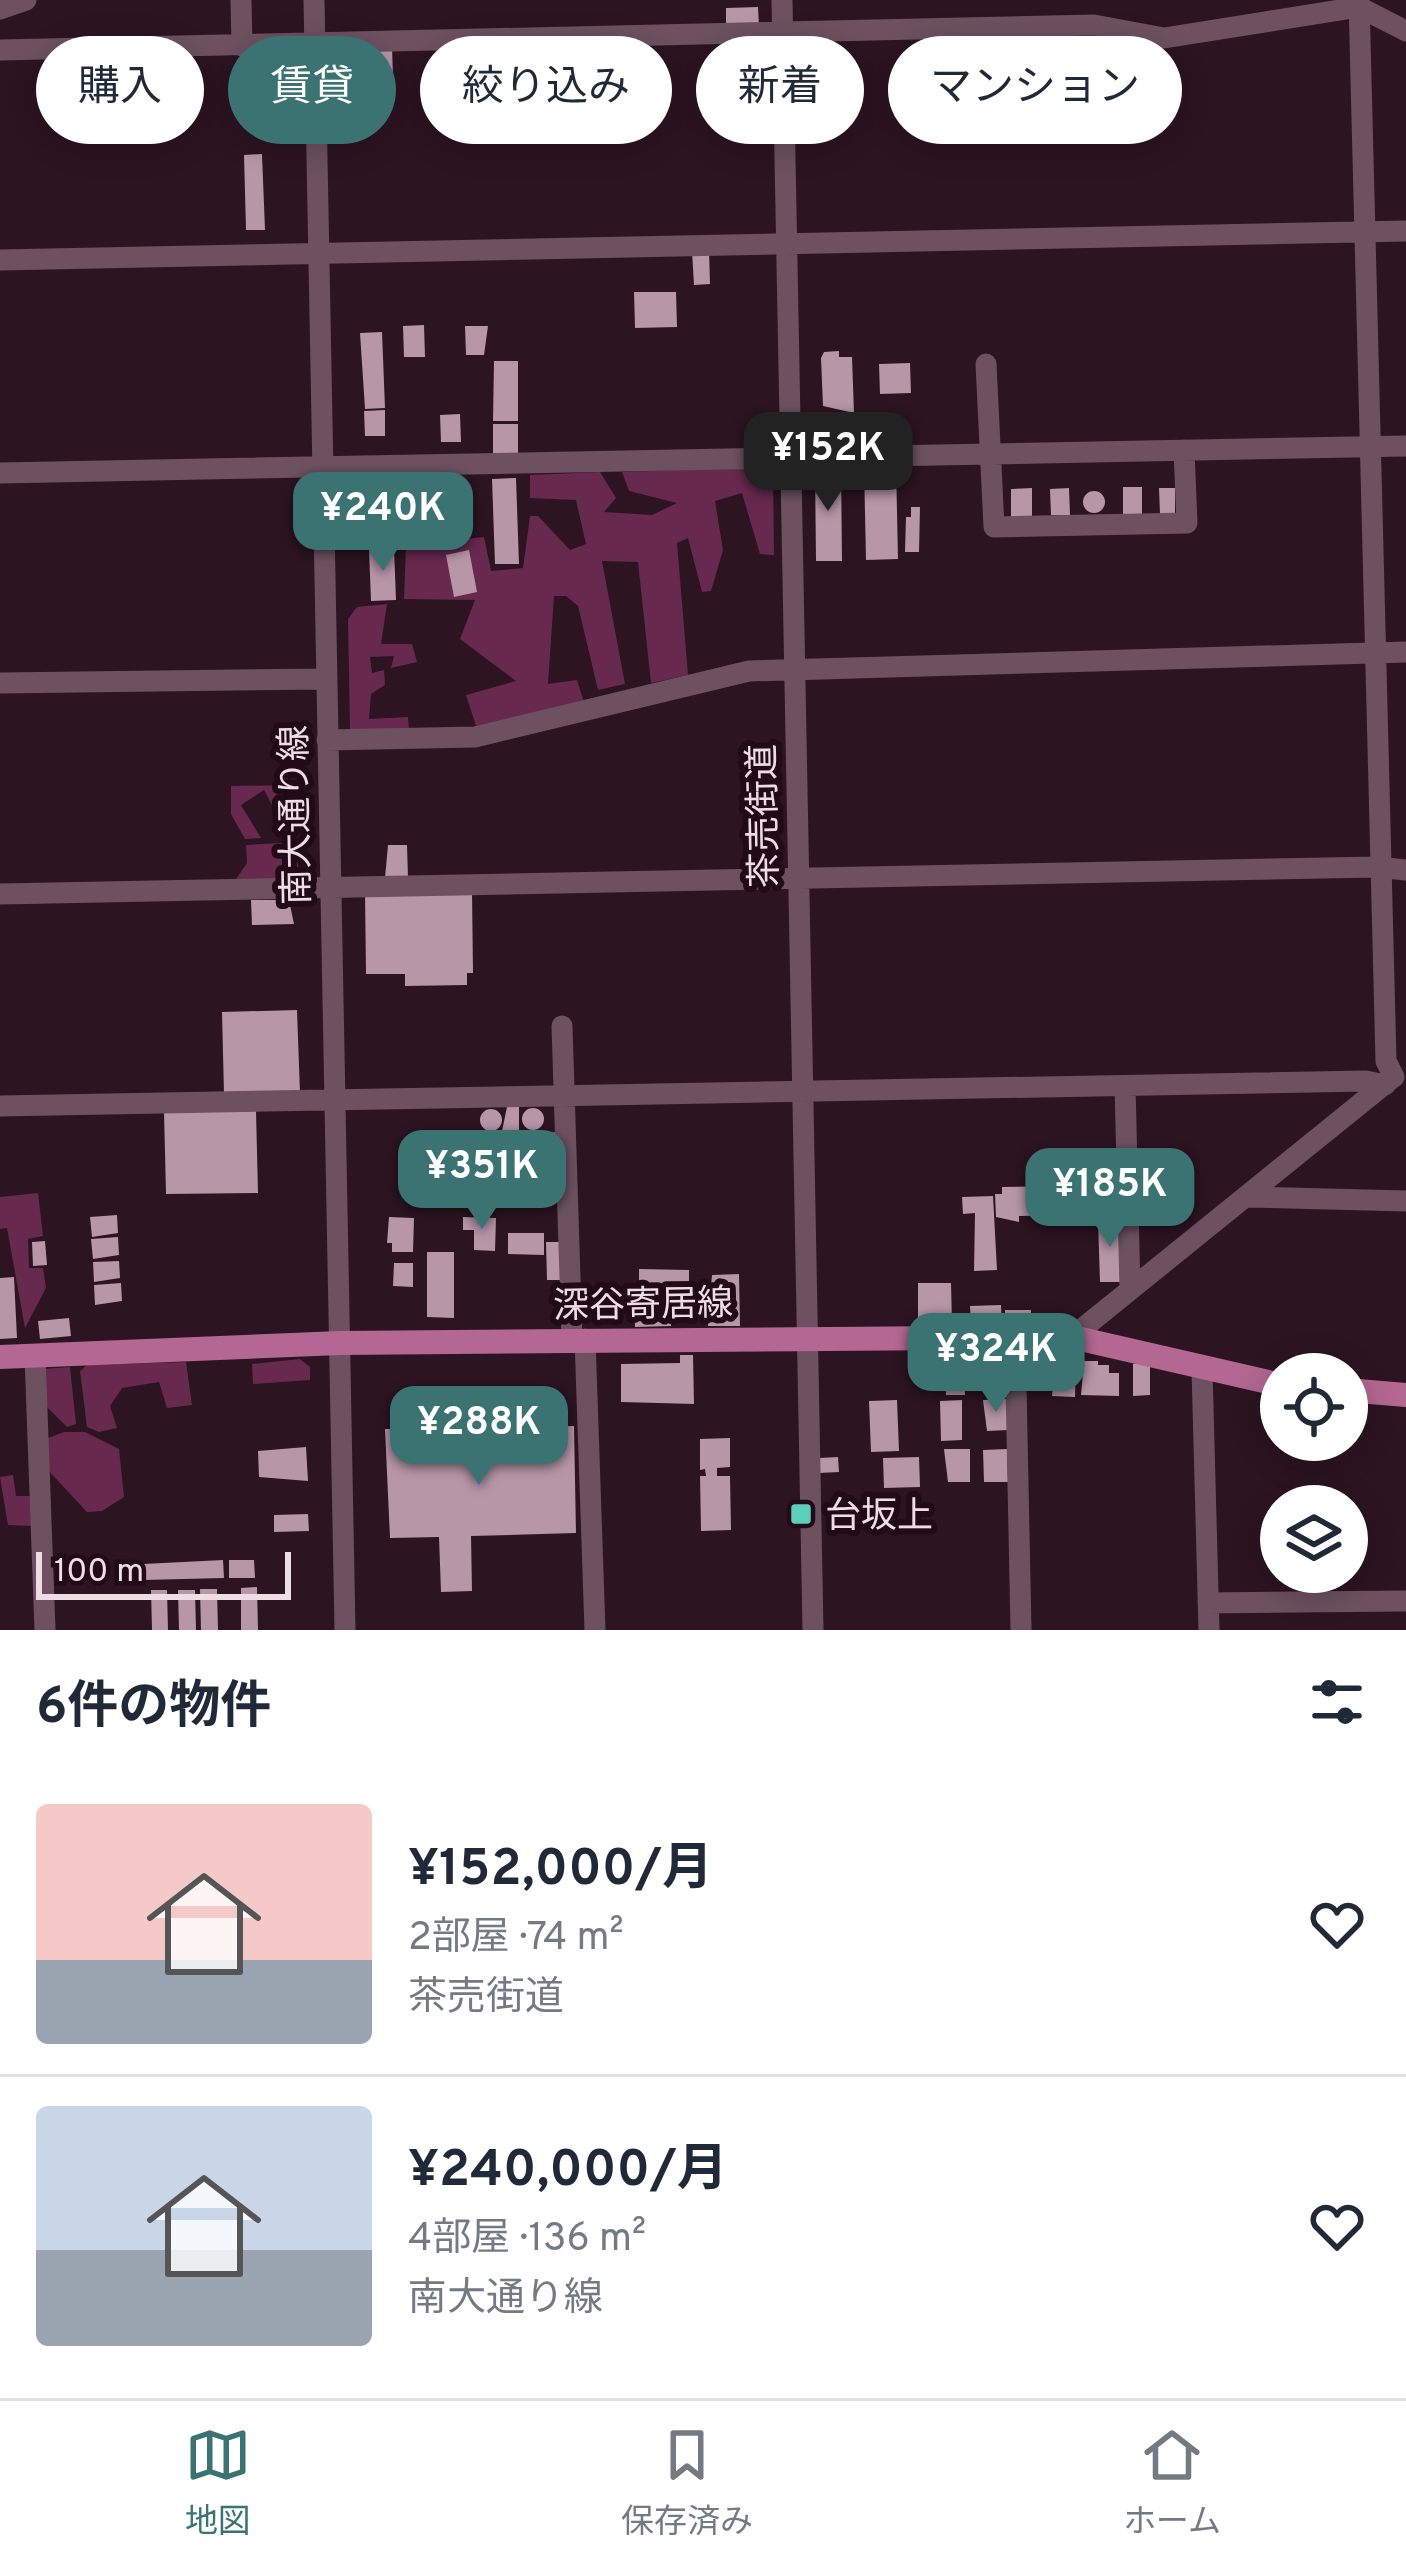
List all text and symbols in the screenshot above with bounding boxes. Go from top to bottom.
chip: 購入 [36,36,204,144]
chip: 賃貸 [228,36,396,144]
chip: 絞り込み [420,36,672,144]
chip: 新着 [696,36,864,144]
chip: マンション [888,36,1182,144]
pin: ¥152K [744,412,912,514]
text: ¥152K [771,426,885,475]
pin: ¥240K [299,472,467,574]
text: ¥240K [320,486,446,535]
street label: 南大通り線 [273,725,323,905]
street label: 茶売街道 [742,744,790,888]
pin: ¥351K [398,1130,566,1232]
text: ¥351K [425,1144,539,1193]
pin: ¥185K [1026,1148,1194,1250]
text: ¥185K [1052,1162,1168,1211]
street label: 深谷寄居線 [553,1282,733,1332]
pin: ¥324K [912,1313,1080,1415]
text: ¥324K [935,1327,1057,1376]
map controls [1260,1353,1368,1593]
button: locate [1260,1353,1368,1461]
pin: ¥288K [395,1386,563,1488]
text: ¥288K [417,1400,541,1449]
button: layers [1260,1485,1368,1593]
place label: 台坂上 [825,1495,933,1541]
marker: 台坂上 [788,1501,814,1527]
scale bar [36,1546,291,1599]
text: 100 m [54,1552,144,1594]
icon: filters [1304,1669,1370,1735]
text: 6件の物件 [36,1677,271,1742]
text: ¥152,000/月 [408,1839,713,1904]
icon: home [132,1852,276,1996]
icon: heart [1304,1891,1370,1957]
text: 2部屋 · 74 m² [408,1915,624,1964]
text: 茶売街道 [408,1975,564,2024]
text: ¥240,000/月 [408,2140,728,2205]
icon: home [132,2154,276,2298]
icon: heart [1304,2193,1370,2259]
text: 4部屋 · 136 m² [408,2216,646,2265]
text: 南大通り線 [408,2276,603,2325]
tab: 地図 [185,2422,251,2545]
tab: 保存済み [621,2422,753,2545]
tab: ホーム [1123,2422,1221,2545]

